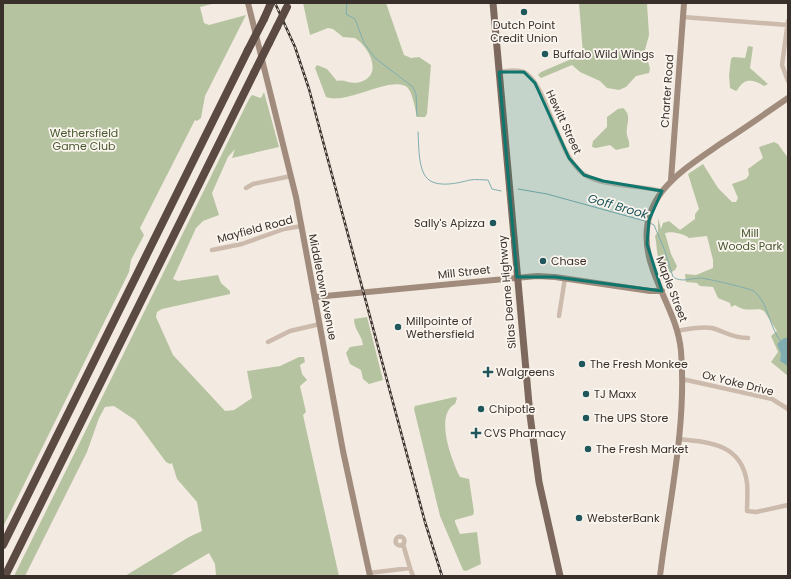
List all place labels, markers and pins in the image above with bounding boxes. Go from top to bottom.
marker: Dutch Point Credit Union [519,7,529,17]
place label: Dutch Point Credit Union [490,17,558,46]
place label: Buffalo Wild Wings [553,46,655,62]
marker: Buffalo Wild Wings [540,49,550,59]
place label: Sally's Apizza [414,215,485,231]
marker: Sally's Apizza [488,218,498,228]
place label: Chase [551,253,587,269]
marker: Chase [538,256,548,266]
place label: Millpointe of Wethersfield [406,313,475,342]
marker: Millpointe of Wethersfield [393,322,403,332]
place label: The Fresh Monkee [590,356,688,372]
marker: The Fresh Monkee [577,359,587,369]
place label: Walgreens [496,364,555,380]
marker: Walgreens [483,367,493,377]
place label: TJ Maxx [594,386,637,402]
marker: TJ Maxx [581,389,591,399]
place label: Chipotle [489,401,535,417]
marker: Chipotle [476,404,486,414]
place label: The UPS Store [594,410,669,426]
marker: The UPS Store [581,413,591,423]
place label: CVS Pharmacy [484,425,567,441]
marker: CVS Pharmacy [471,428,481,438]
place label: The Fresh Market [596,441,688,457]
marker: The Fresh Market [583,444,593,454]
place label: WebsterBank [587,510,660,526]
marker: WebsterBank [574,513,584,523]

